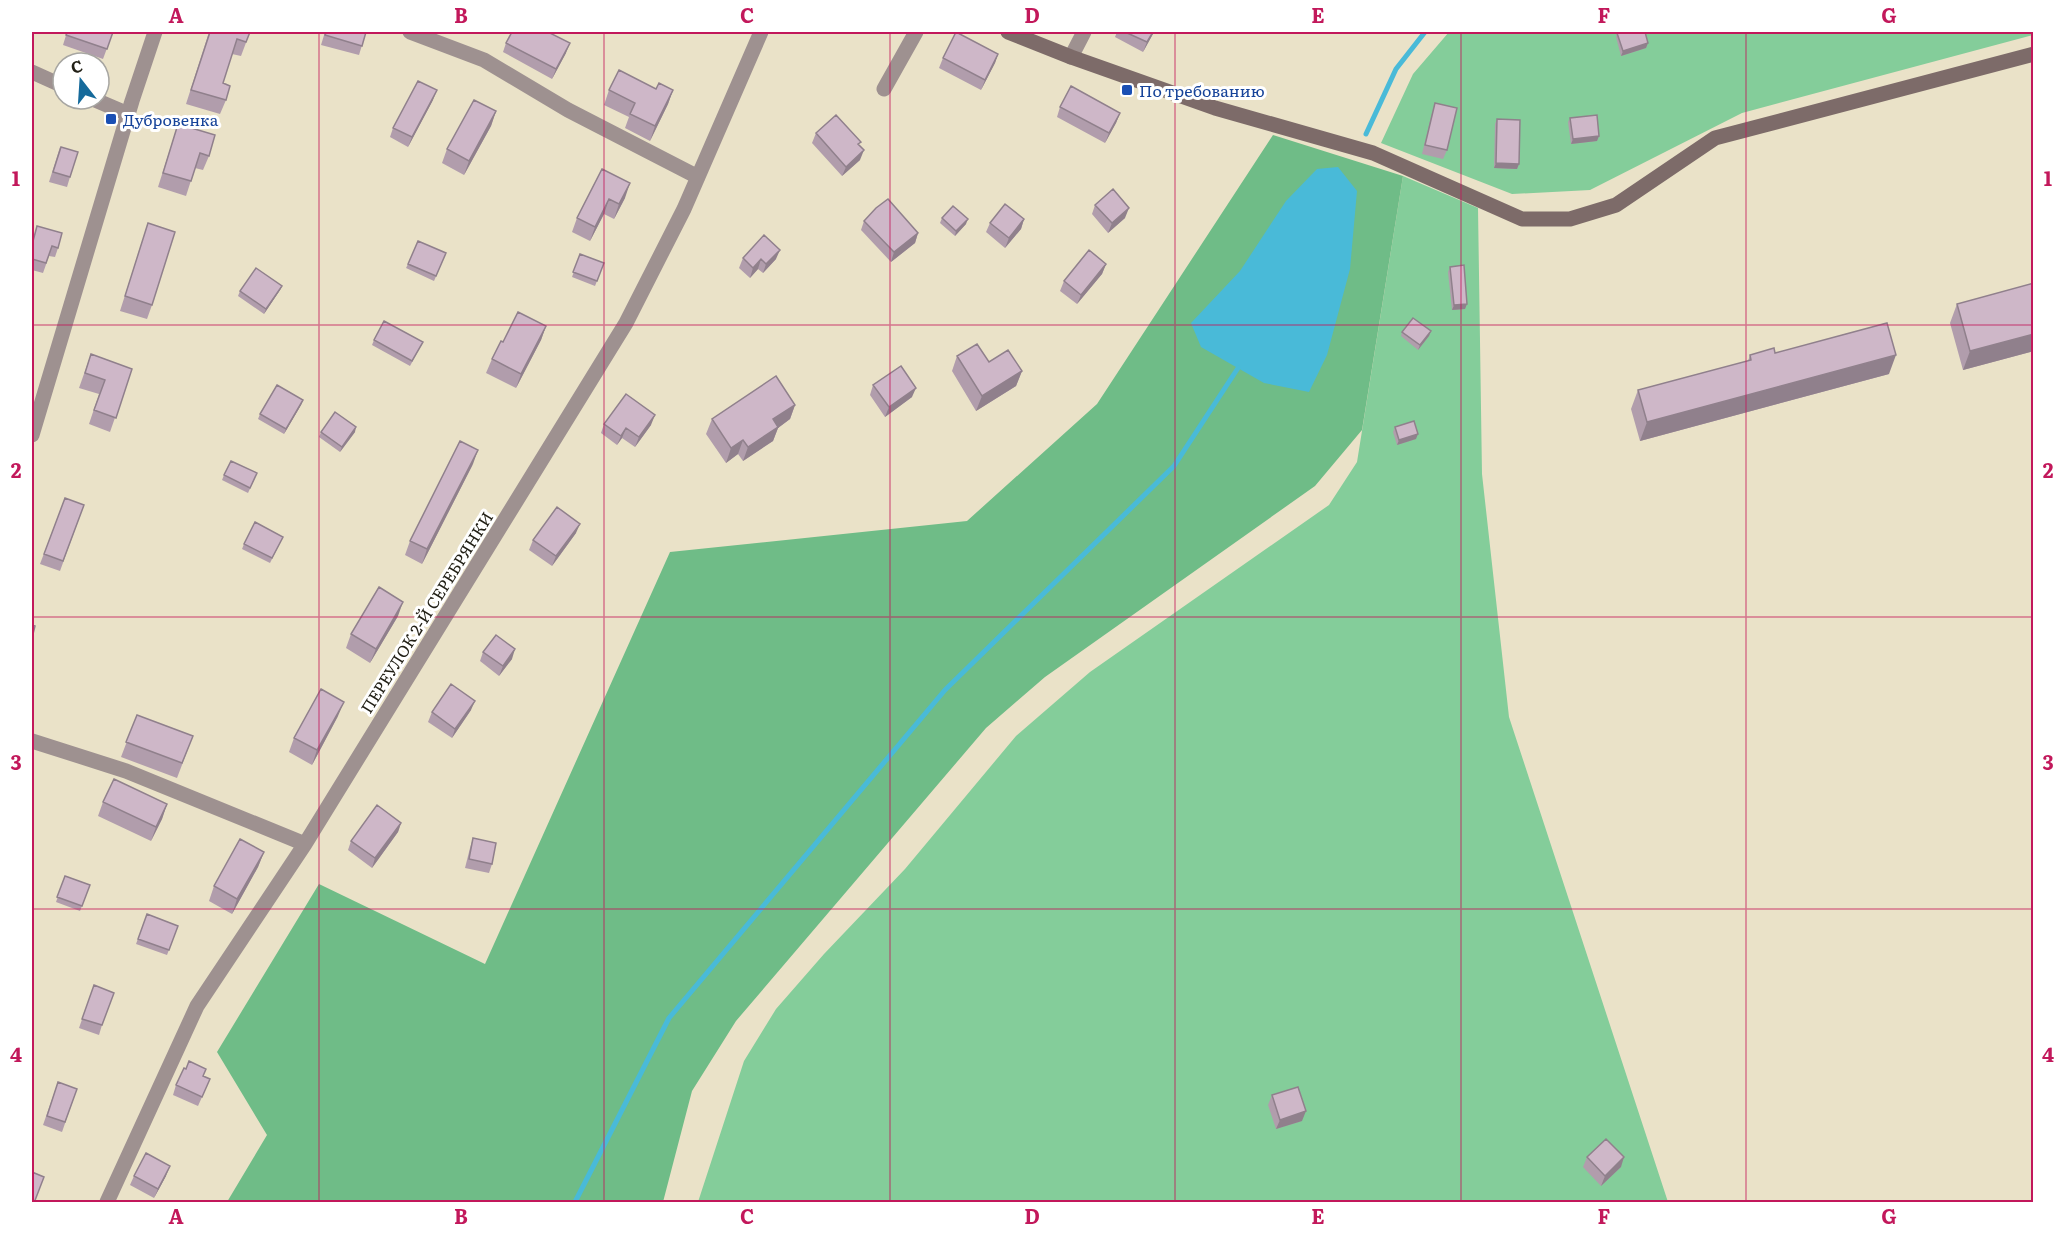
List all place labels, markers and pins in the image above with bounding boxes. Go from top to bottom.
place label: По требованию [1139,78,1265,102]
marker: По требованию [1120,83,1134,97]
place label: Дубровенка [123,107,219,131]
marker: Дубровенка [104,112,118,126]

